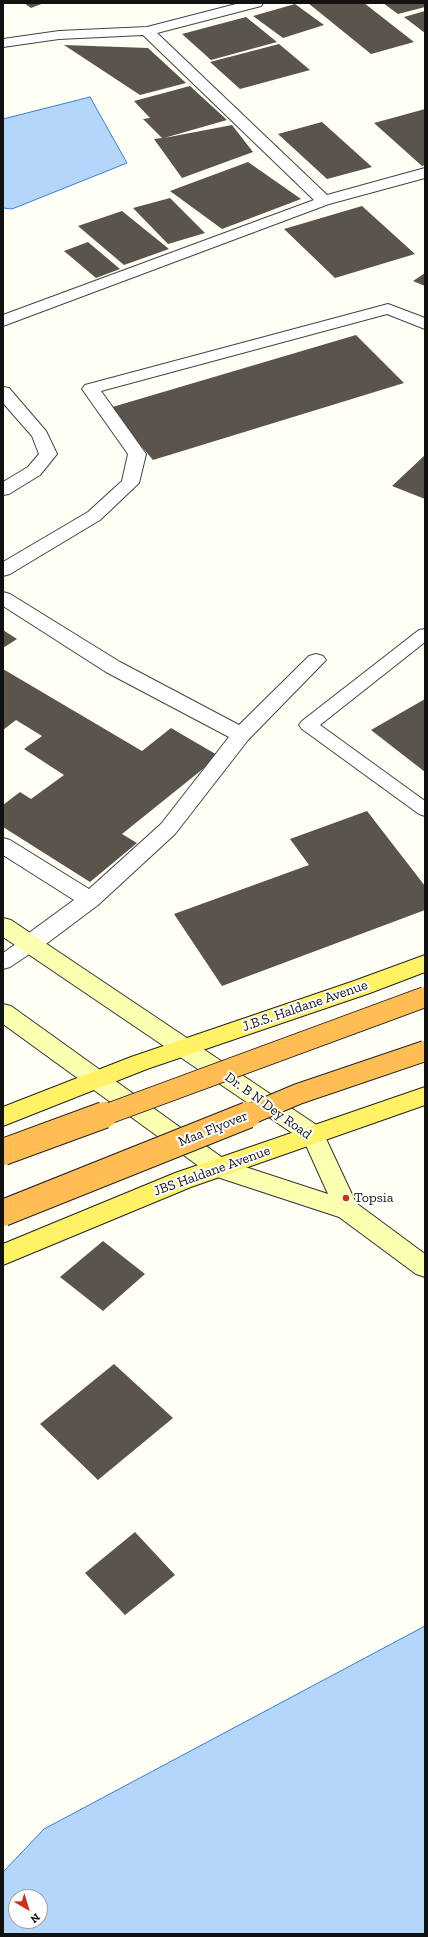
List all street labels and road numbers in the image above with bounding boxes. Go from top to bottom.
street label: J.B.S. Haldane Avenue [240,977,370,1035]
street label: Dr. B N Dey Road [221,1069,315,1143]
street label: Maa Flyover [176,1107,250,1151]
street label: JBS Haldane Avenue [151,1142,273,1200]

